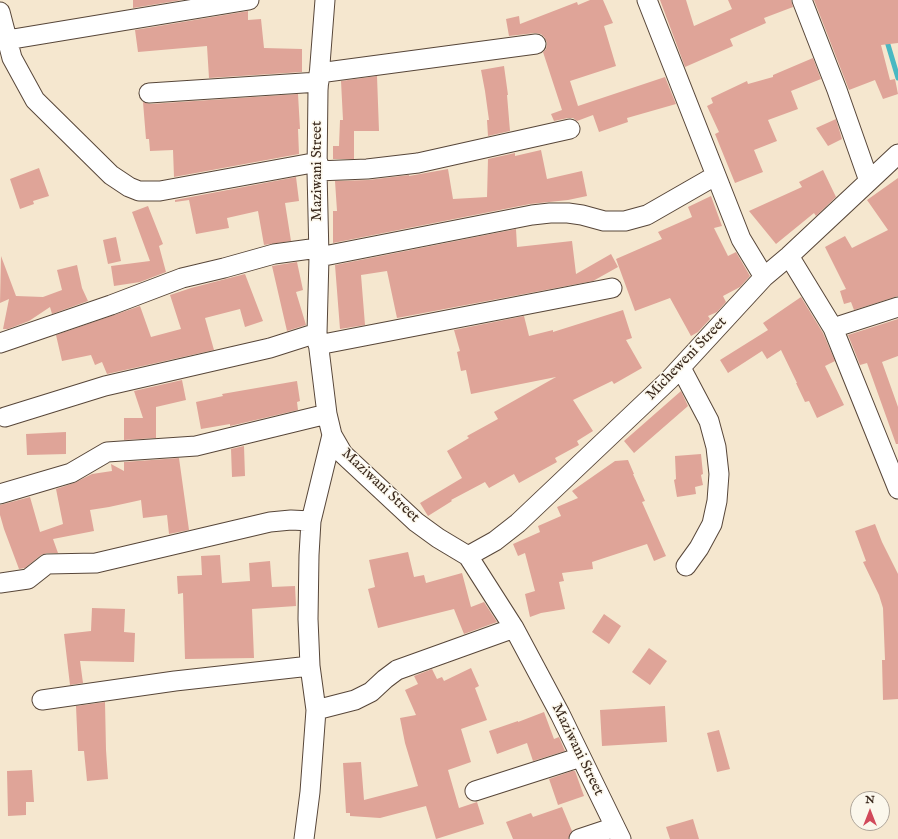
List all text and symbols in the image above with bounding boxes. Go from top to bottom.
street label: Maziwani Street [309,121,327,221]
street label: Micheweni Street [643,314,731,404]
street label: Maziwani Street [337,445,423,527]
street label: Maziwani Street [547,701,607,799]
north arrow [850,791,890,831]
text: N [865,793,875,807]

